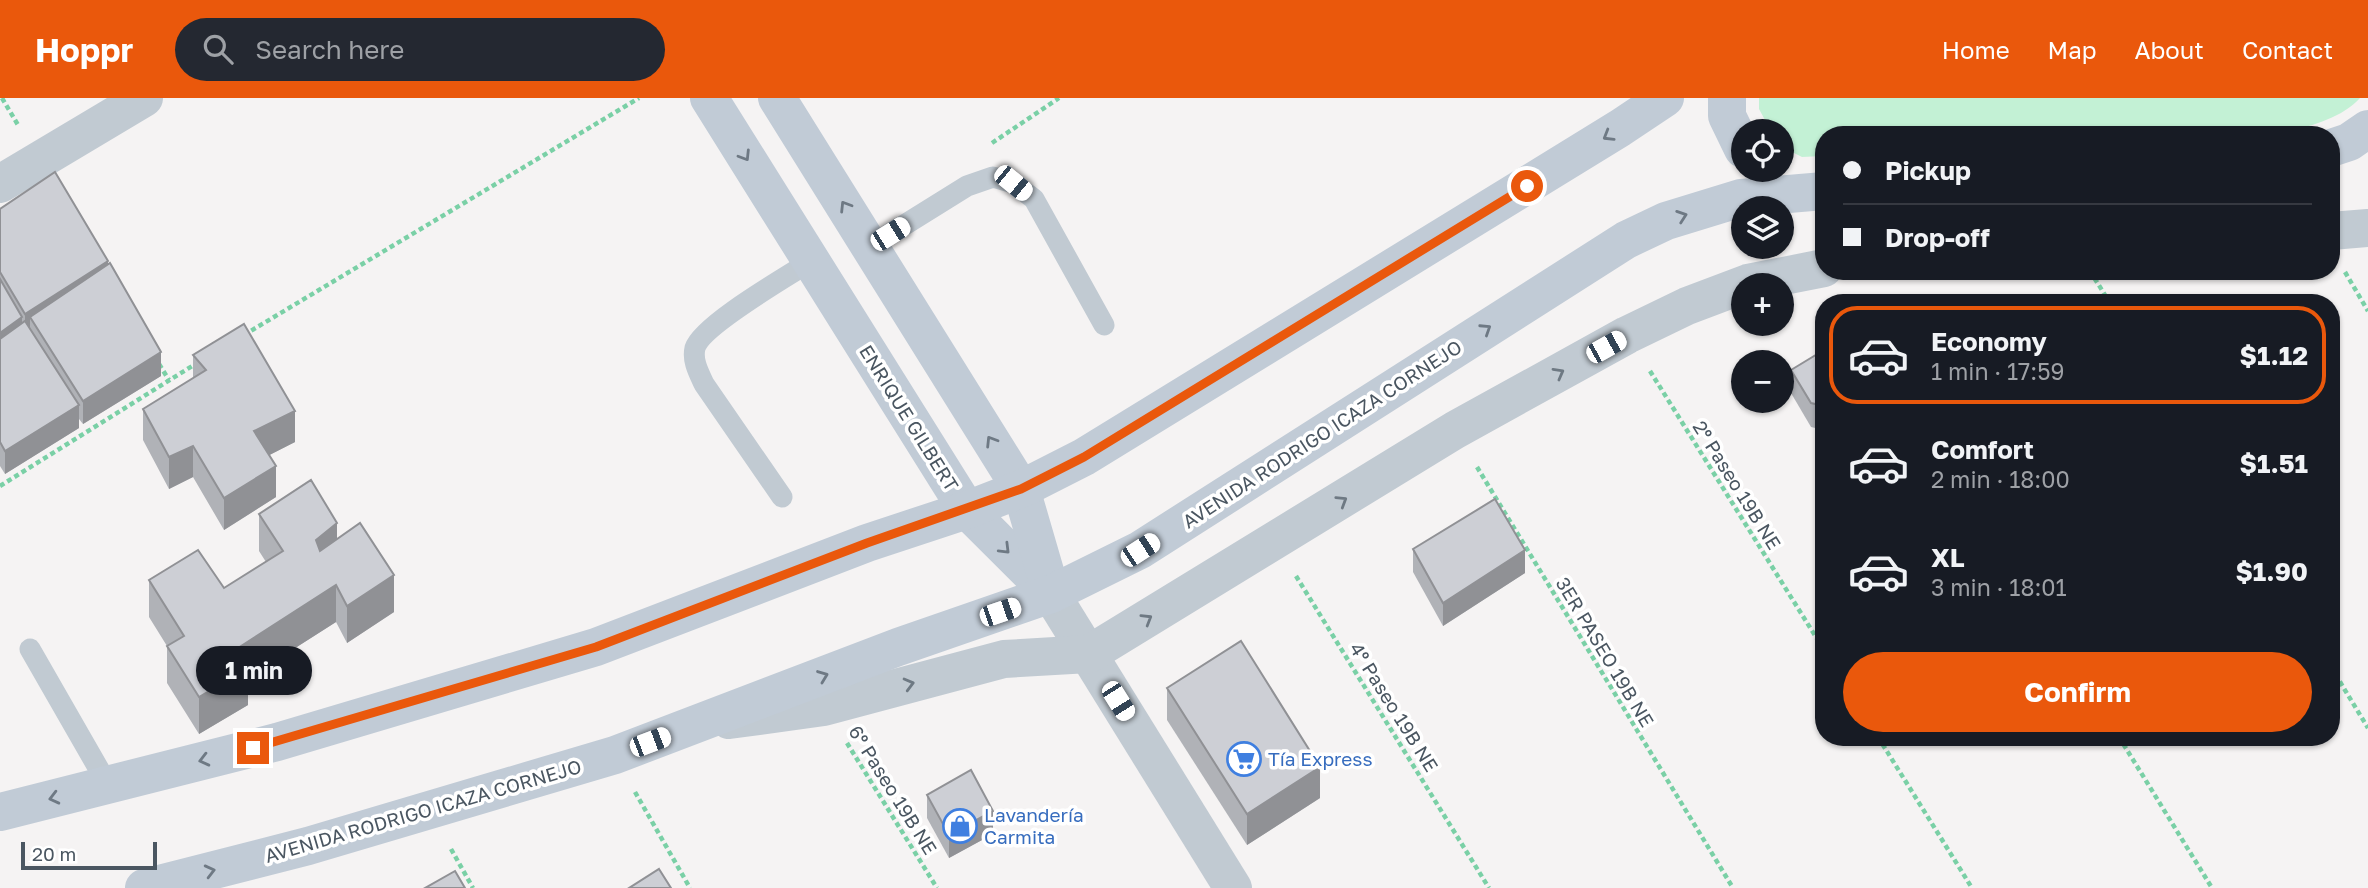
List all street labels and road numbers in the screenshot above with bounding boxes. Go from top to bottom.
street label: AVENIDA RODRIGO ICAZA CORNEJO [1178,335,1466,533]
street label: ENRIQUE GILBERT [855,340,964,495]
street label: 2º Paseo 19B NE [1689,416,1786,553]
street label: 3ER PASEO 19B NE [1552,573,1659,731]
street label: 4º Paseo 19B NE [1345,638,1443,776]
street label: 6º Paseo 19B NE [844,721,942,859]
street label: AVENIDA RODRIGO ICAZA CORNEJO [262,754,584,867]

